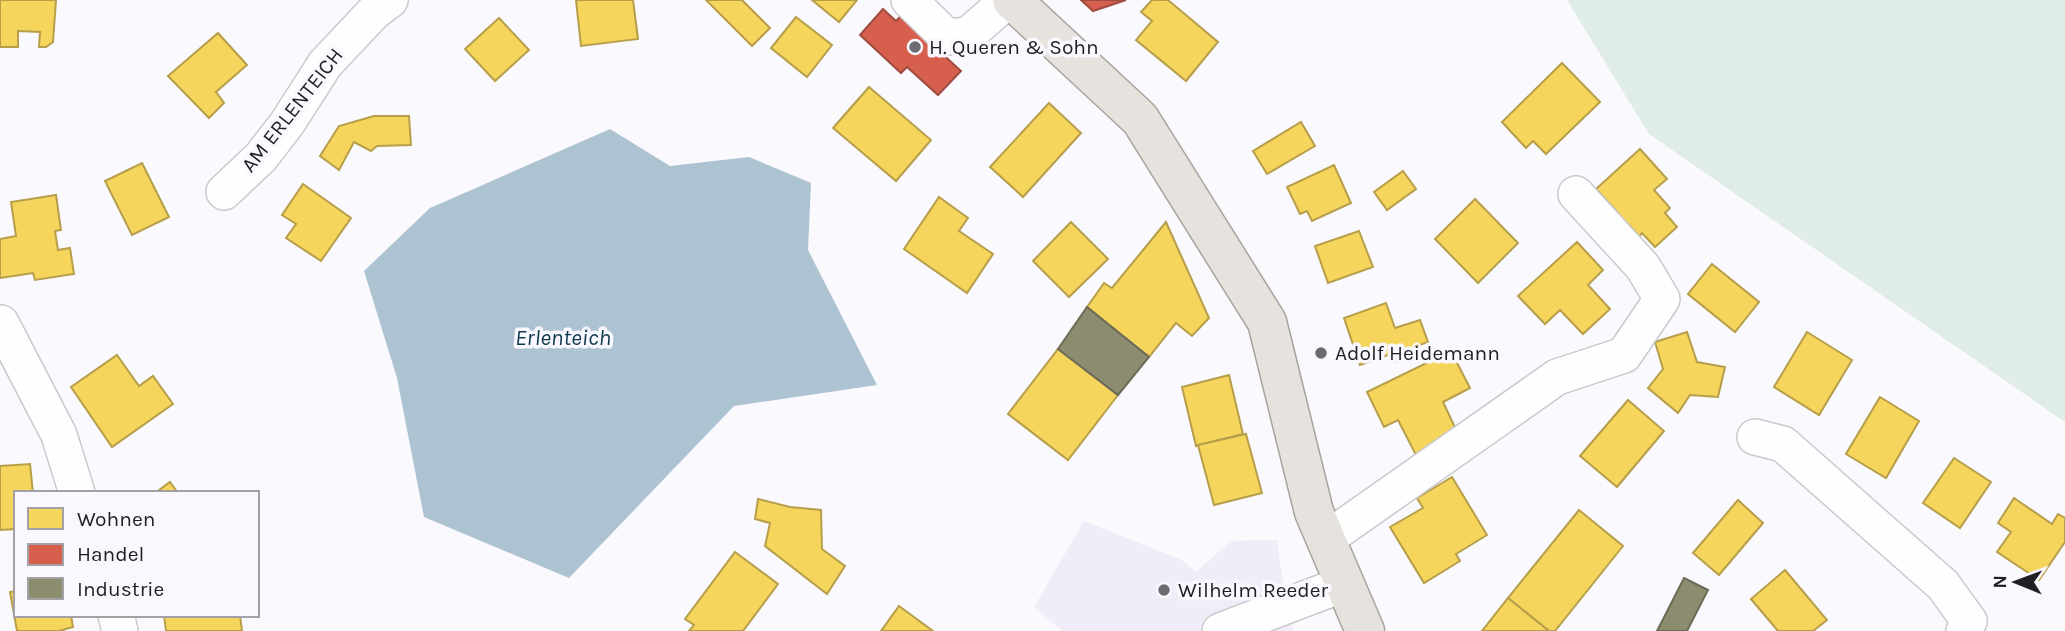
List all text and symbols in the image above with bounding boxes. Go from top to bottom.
place label: H. Queren & Sohn [929,35,1099,59]
marker: H. Queren & Sohn [907,39,923,55]
street label: AM ERLENTEICH [236,43,348,177]
water label: Erlenteich [515,324,611,351]
place label: Adolf Heidemann [1335,341,1500,365]
marker: Adolf Heidemann [1313,345,1329,361]
legend [14,491,259,617]
text: Wohnen [77,507,155,531]
text: Handel [77,542,144,566]
north arrow [1981,547,2051,617]
text: N [1989,575,2011,589]
text: Industrie [77,577,164,601]
place label: Wilhelm Reeder [1178,578,1329,602]
marker: Wilhelm Reeder [1156,582,1172,598]

